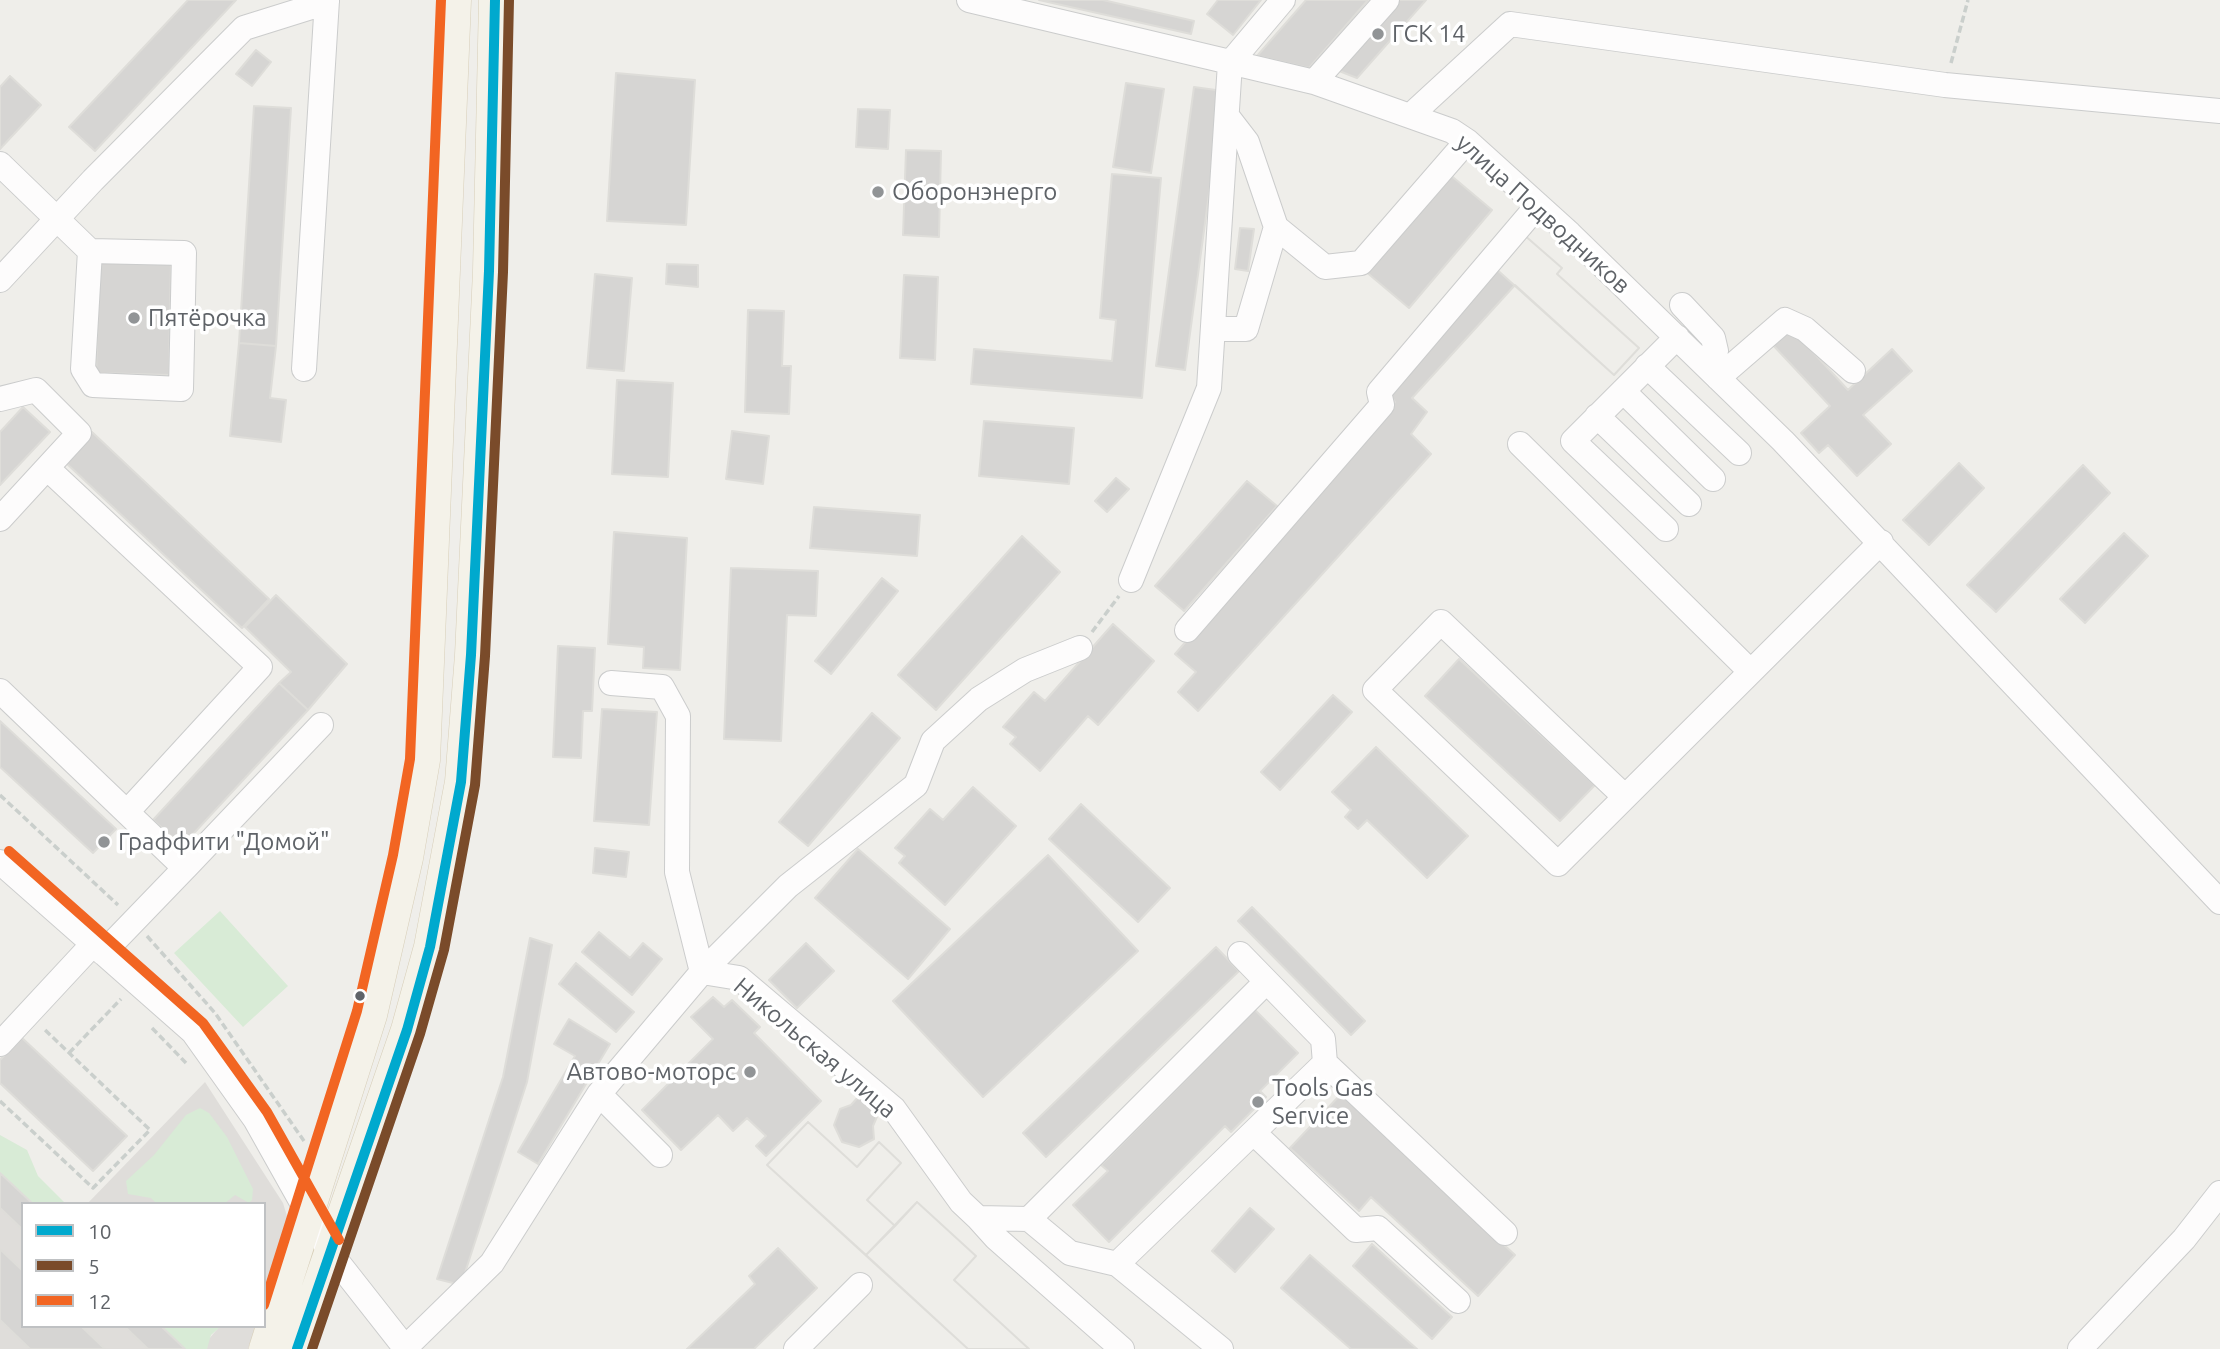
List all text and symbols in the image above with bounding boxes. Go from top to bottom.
place label: ГСК 14 [1392,20,1465,48]
marker: ГСК 14 [1370,26,1386,42]
street label: улица Подводников [1450,128,1636,300]
place label: Оборонэнерго [892,178,1057,206]
marker: Оборонэнерго [870,184,886,200]
place label: Пятёрочка [148,304,267,332]
marker: Пятёрочка [126,310,142,326]
place label: Граффити "Домой" [118,828,330,856]
marker: Граффити "Домой" [96,834,112,850]
street label: Никольская улица [728,972,902,1124]
unlabelled marker [353,989,367,1003]
place label: Автово-моторс [566,1058,736,1086]
marker: Автово-моторс [742,1064,758,1080]
place label: Tools Gas Service [1272,1074,1373,1130]
marker: Tools Gas Service [1250,1094,1266,1110]
legend [21,1202,266,1328]
text: 10 [88,1219,112,1243]
text: 5 [88,1254,100,1278]
text: 12 [88,1289,112,1313]

